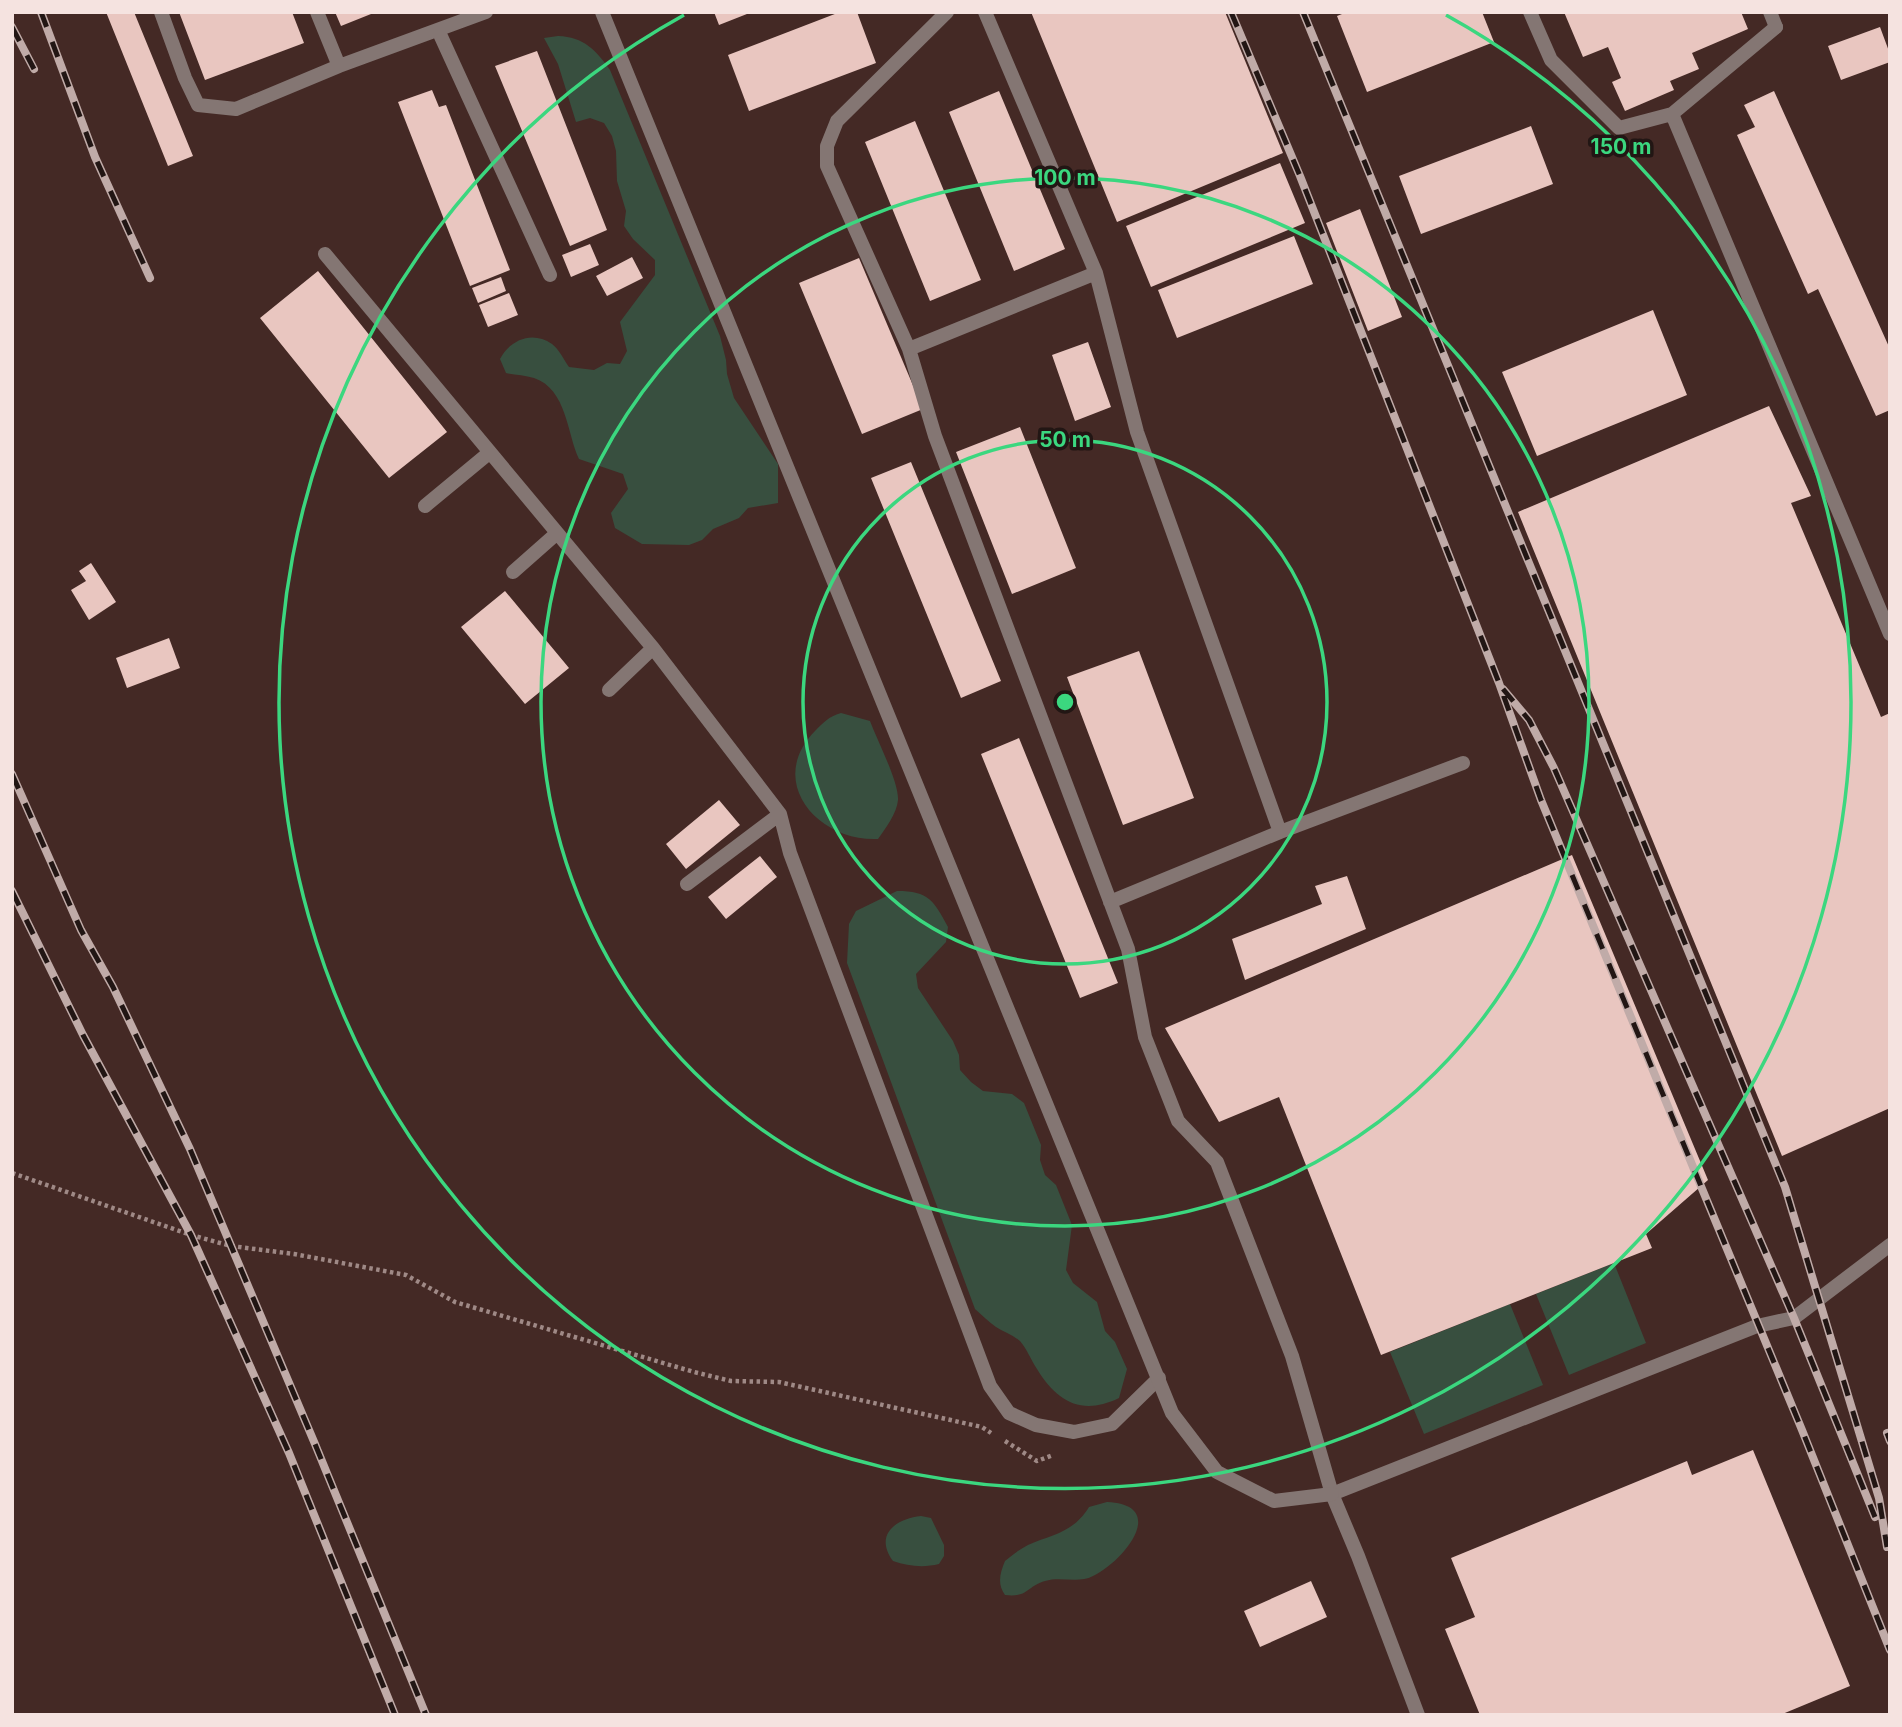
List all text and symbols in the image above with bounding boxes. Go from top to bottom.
text: 150 m [1591,134,1651,159]
text: 100 m [1034,165,1096,190]
text: 50 m [1039,427,1091,452]
centre of rings [1053,690,1077,714]

